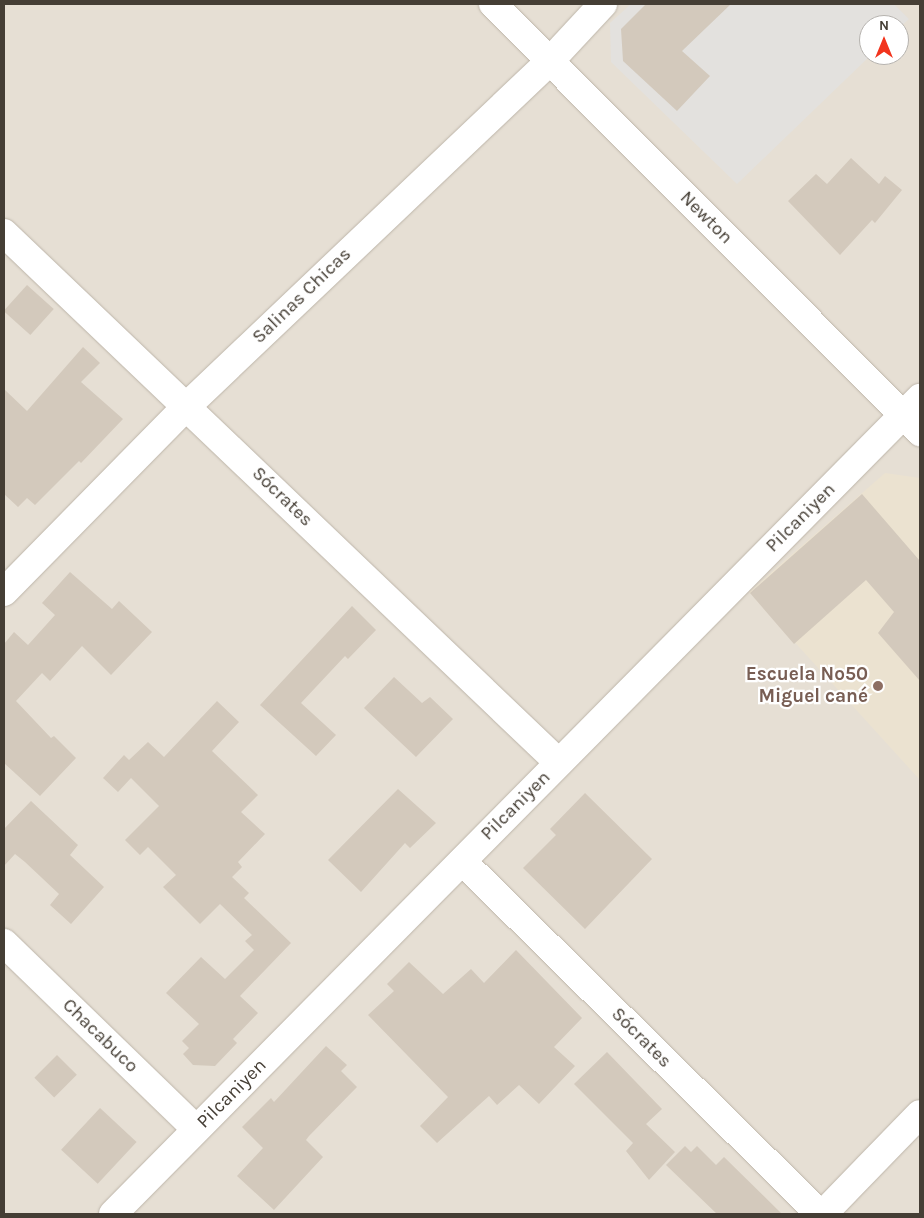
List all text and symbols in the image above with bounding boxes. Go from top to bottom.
north arrow [859,15,909,65]
text: N [879,17,889,34]
street label: Newton [675,187,737,249]
street label: Salinas Chicas [248,243,356,349]
street label: Sócrates [247,462,317,532]
street label: Pilcaniyen [761,478,841,558]
place label: Escuela Nº50 Miguel cané [746,664,868,708]
marker: Escuela Nº50 Miguel cané [872,680,884,692]
street label: Pilcaniyen [476,766,556,846]
street label: Chacabuco [57,994,143,1078]
street label: Sócrates [606,1003,676,1073]
street label: Pilcaniyen [192,1054,272,1134]

